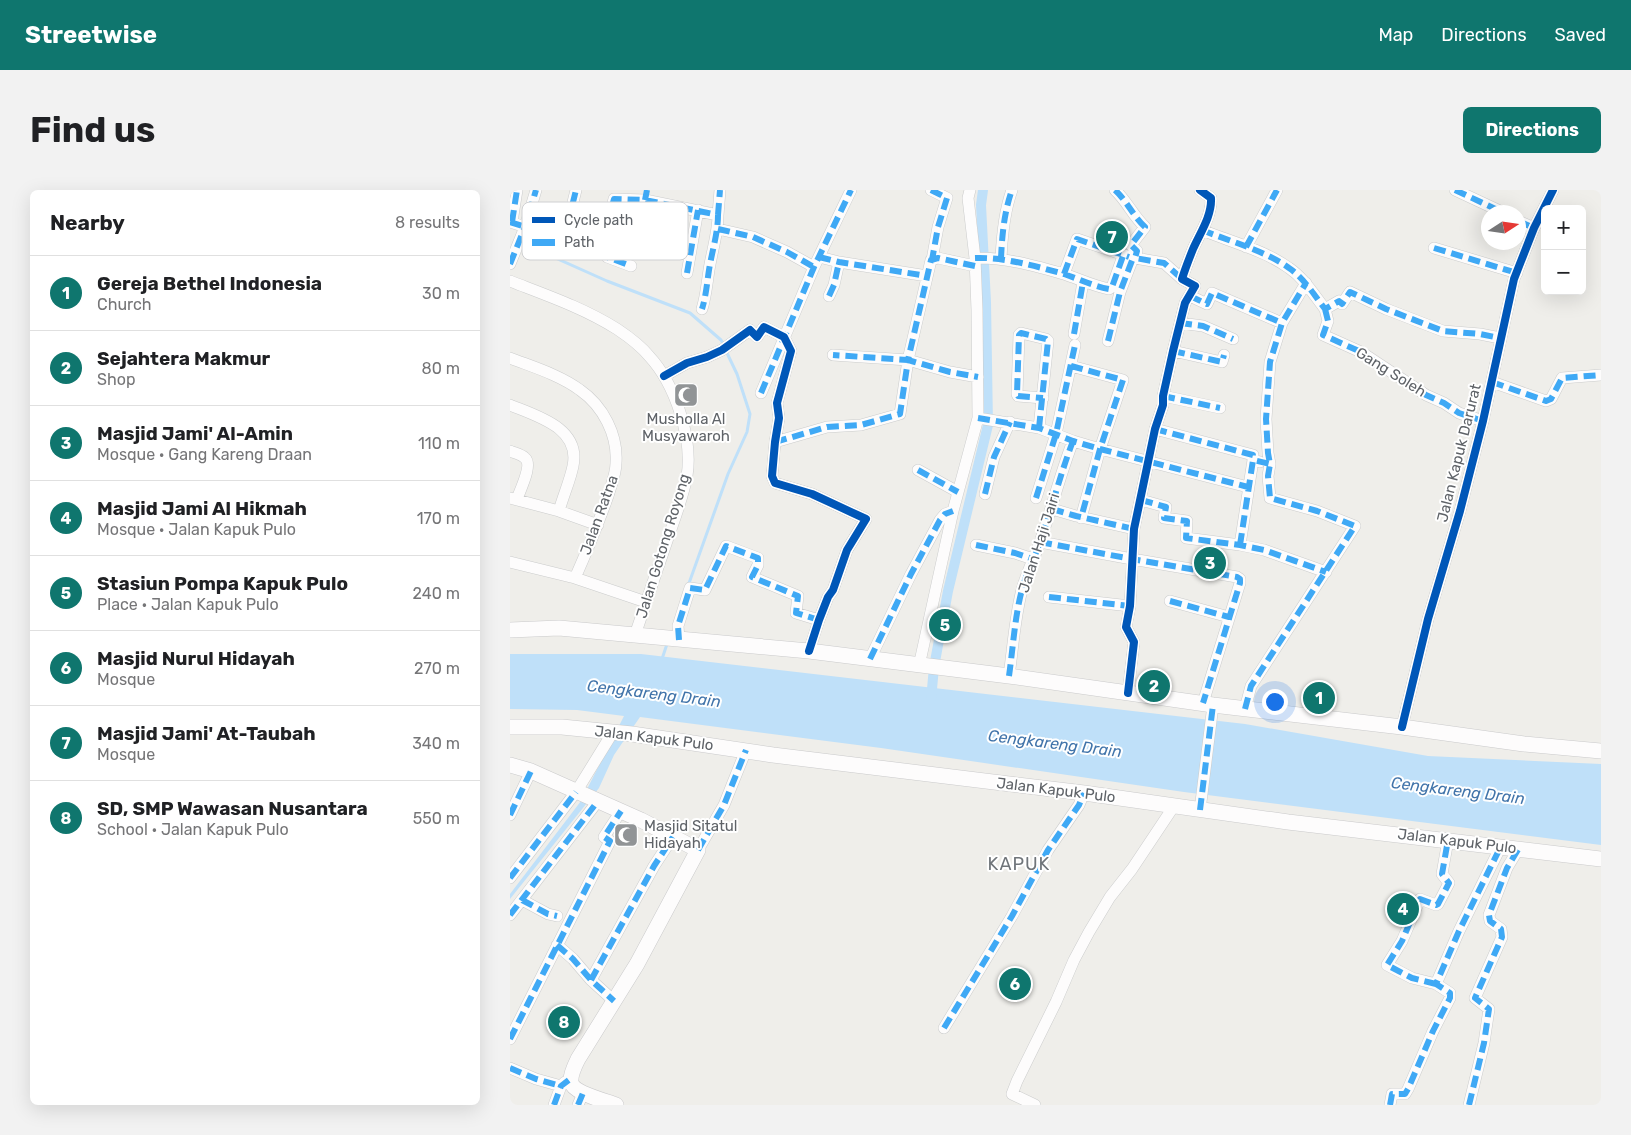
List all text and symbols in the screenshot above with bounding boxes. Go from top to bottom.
text: Streetwise [25,21,157,49]
text: Map [1378,24,1413,46]
text: Directions [1441,24,1527,46]
text: Saved [1555,24,1606,46]
button: Directions [1463,107,1601,153]
text: Find us [30,109,155,151]
legend [522,202,688,260]
north arrow [1481,205,1526,250]
map controls [1541,205,1586,295]
button: + [1541,205,1586,250]
text: Nearby [50,210,125,235]
text: Cycle path [564,212,633,229]
text: 8 results [395,213,460,232]
pin: 7 [1096,218,1128,256]
text: Path [564,234,595,251]
button: − [1541,250,1586,295]
text: Gereja Bethel Indonesia [97,272,322,295]
text: 1 [62,284,70,303]
text: 30 m [422,284,460,303]
text: Church [97,295,152,314]
street label: Gang Soleh [1353,343,1429,401]
text: Sejahtera Makmur [97,347,270,370]
text: 2 [61,359,71,378]
text: 80 m [422,359,460,378]
text: Shop [97,370,135,389]
mosque icon: Musholla Al Musyawaroh [673,382,699,408]
street label: Jalan Kapuk Darurat [1433,382,1485,524]
place label: Musholla Al Musyawaroh [642,410,730,445]
text: Masjid Jami' Al-Amin [97,422,293,445]
text: 3 [61,434,71,453]
text: 110 m [418,434,460,453]
text: Mosque · Gang Kareng Draan [97,445,312,464]
street label: Jalan Gotong Royong [632,472,694,620]
street label: Jalan Ratna [576,473,622,557]
street label: Jalan Haji Jairi [1014,491,1064,595]
text: Masjid Jami Al Hikmah [97,497,307,520]
text: 4 [61,509,71,528]
text: 170 m [417,509,460,528]
text: Mosque · Jalan Kapuk Pulo [97,520,296,539]
pin: 3 [1194,544,1226,582]
text: Stasiun Pompa Kapuk Pulo [97,572,348,595]
text: 5 [61,584,71,603]
text: 240 m [413,584,460,603]
text: Place · Jalan Kapuk Pulo [97,595,279,614]
pin: 5 [929,606,961,644]
text: Masjid Nurul Hidayah [97,647,295,670]
text: 6 [61,659,71,678]
text: 270 m [414,659,460,678]
pin: 2 [1138,667,1170,705]
text: Mosque [97,670,155,689]
water label: Cengkareng Drain [586,676,722,711]
pin: 1 [1303,679,1335,717]
your location [1262,689,1288,715]
text: Masjid Jami' At-Taubah [97,722,316,745]
street label: Jalan Kapuk Pulo [593,722,715,754]
water label: Cengkareng Drain [987,726,1123,761]
text: 7 [61,734,71,753]
text: 340 m [412,734,460,753]
text: Mosque [97,745,155,764]
water label: Cengkareng Drain [1390,773,1526,808]
street label: Jalan Kapuk Pulo [995,774,1117,806]
text: SD, SMP Wawasan Nusantara [97,797,368,820]
text: 8 [61,809,71,828]
text: 550 m [413,809,460,828]
place label: Masjid Sitatul Hidayah [644,817,737,852]
text: School · Jalan Kapuk Pulo [97,820,289,839]
mosque icon: Masjid Sitatul Hidayah [613,822,639,848]
street label: Jalan Kapuk Pulo [1396,825,1518,857]
district label: KAPUK [988,853,1050,875]
pin: 4 [1387,890,1419,928]
pin: 6 [999,965,1031,1003]
pin: 8 [548,1003,580,1041]

